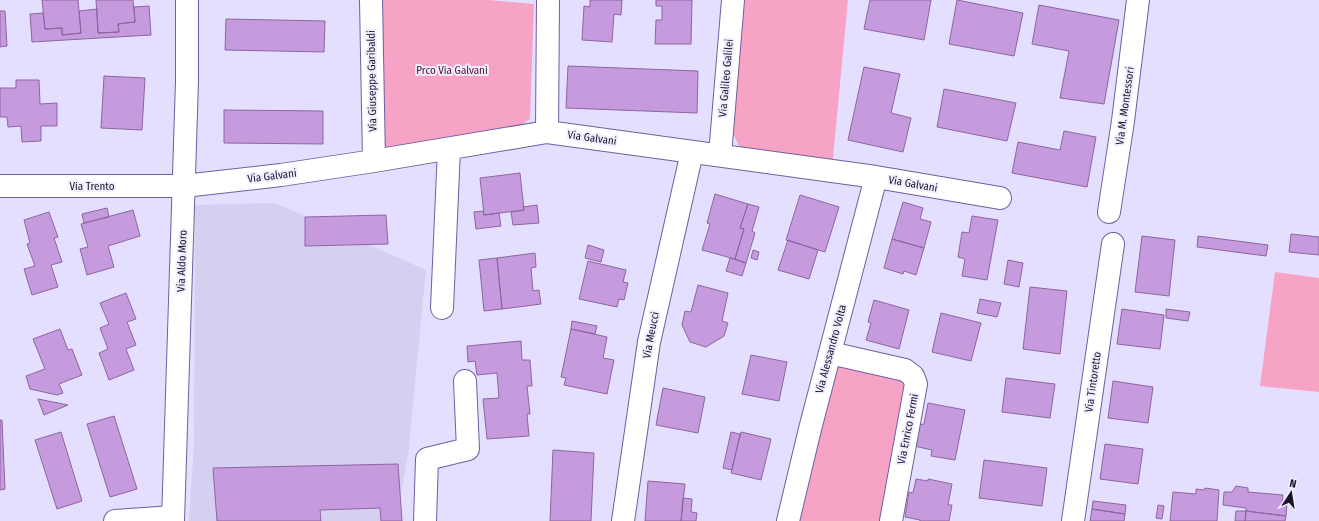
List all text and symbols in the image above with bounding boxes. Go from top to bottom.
street label: Via Giuseppe Garibaldi [365,30,379,132]
street label: Via Galileo Galilei [716,38,736,118]
park label: Prco Via Galvani [416,64,488,77]
street label: Via M. Montessori [1113,66,1137,146]
street label: Via Galvani [567,128,618,148]
street label: Via Galvani [247,167,298,185]
street label: Via Galvani [888,173,939,195]
street label: Via Trento [69,180,115,193]
street label: Via Aldo Moro [174,229,190,292]
street label: Via Alessandro Volta [813,303,849,395]
street label: Via Meucci [640,310,662,359]
street label: Via Tintoretto [1082,351,1104,413]
street label: Via Enrico Fermi [895,392,921,465]
north arrow [1271,473,1311,513]
text: N [1288,477,1298,491]

